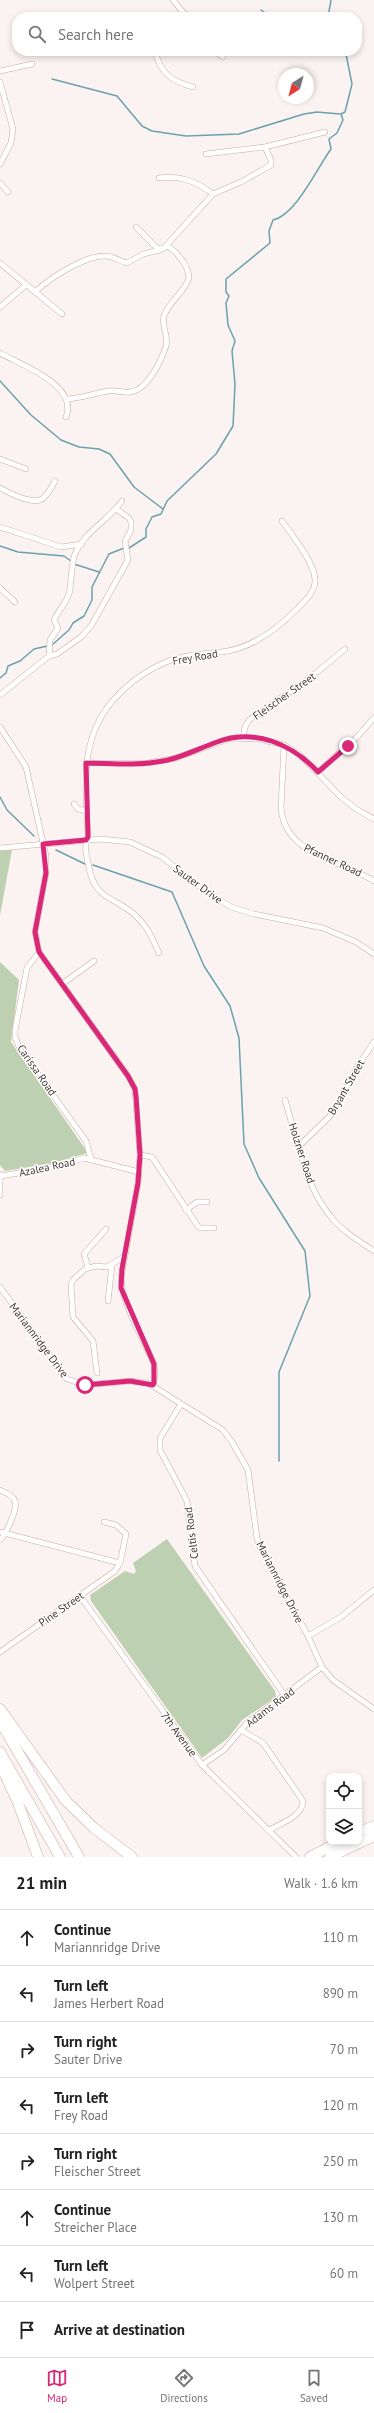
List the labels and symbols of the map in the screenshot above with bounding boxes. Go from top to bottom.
north arrow [278,68,314,104]
street label: Frey Road [171,646,219,668]
street label: Fleischer Street [250,669,318,723]
route end [339,737,357,755]
street label: Pfanner Road [302,840,364,880]
street label: Sauter Drive [171,861,226,907]
street label: Carissa Road [14,1042,60,1098]
street label: Bryant Street [325,1057,368,1117]
street label: Holzner Road [286,1121,318,1185]
street label: Azalea Road [18,1154,76,1180]
street label: Mariannridge Drive [6,1300,72,1380]
route start [76,1376,94,1394]
street label: Celtis Road [181,1506,201,1560]
street label: Mariannridge Drive [253,1539,307,1626]
street label: Pine Street [36,1588,86,1630]
street label: Adams Road [243,1684,297,1730]
street label: 7th Avenue [158,1709,200,1760]

